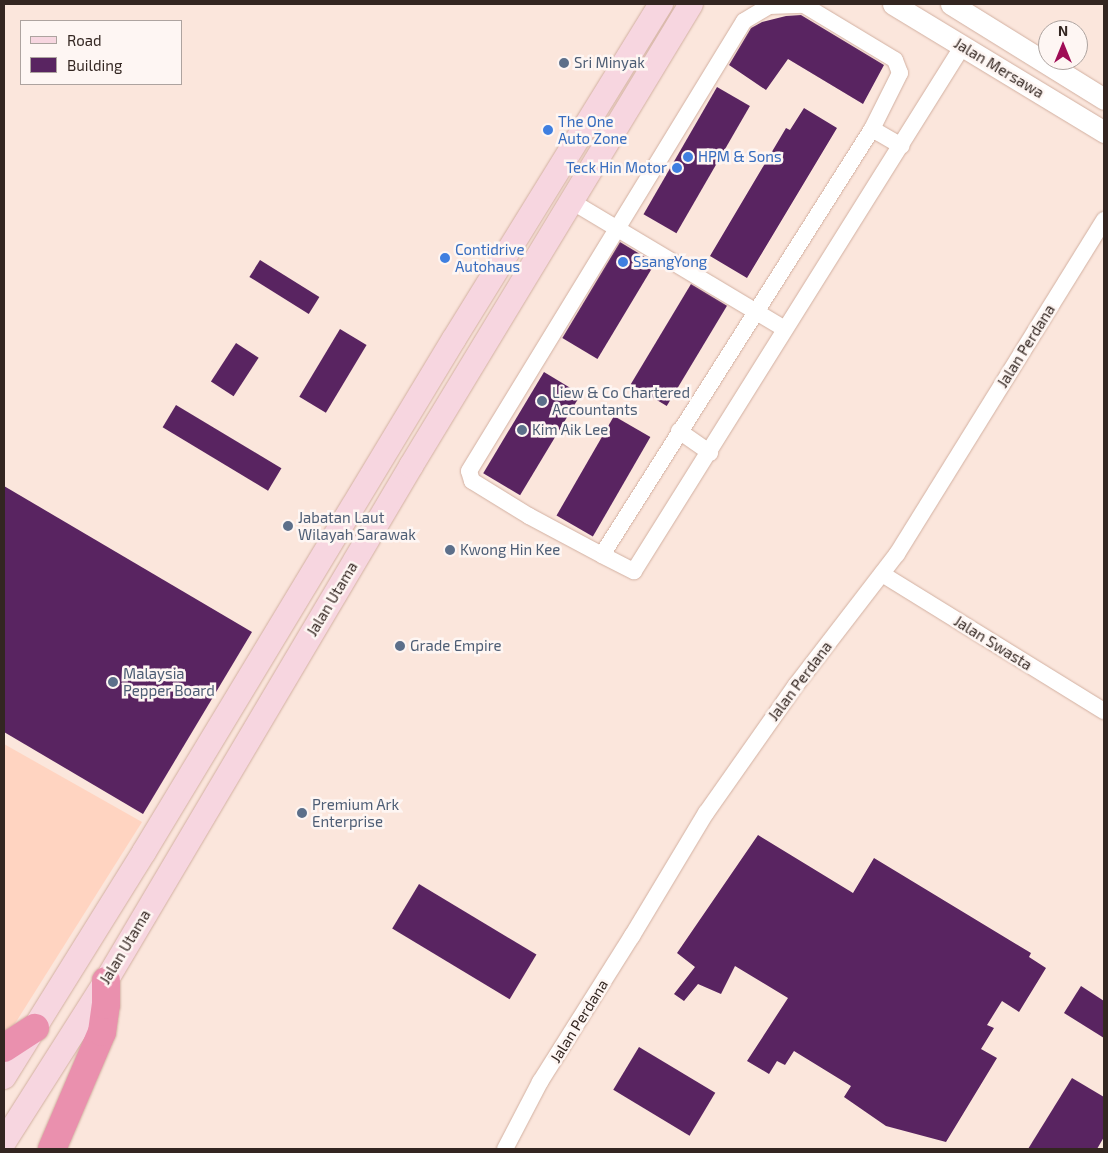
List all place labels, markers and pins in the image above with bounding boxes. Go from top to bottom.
place label: Sri Minyak [574,54,645,72]
marker: Sri Minyak [558,57,570,69]
place label: The One Auto Zone [558,112,627,147]
marker: The One Auto Zone [542,124,554,136]
place label: HPM & Sons [698,148,782,166]
marker: HPM & Sons [682,151,694,163]
place label: Teck Hin Motor [566,159,667,177]
marker: Teck Hin Motor [671,162,683,174]
place label: Contidrive Autohaus [455,240,524,275]
marker: Contidrive Autohaus [439,252,451,264]
place label: SsangYong [633,253,707,271]
marker: SsangYong [617,256,629,268]
place label: Liew & Co Chartered Accountants [552,383,690,418]
marker: Liew & Co Chartered Accountants [536,395,548,407]
place label: Kim Aik Lee [532,421,609,439]
marker: Kim Aik Lee [516,424,528,436]
place label: Jabatan Laut Wilayah Sarawak [298,508,416,543]
marker: Jabatan Laut Wilayah Sarawak [282,520,294,532]
place label: Kwong Hin Kee [460,541,560,559]
marker: Kwong Hin Kee [444,544,456,556]
place label: Grade Empire [410,637,501,655]
marker: Grade Empire [394,640,406,652]
place label: Malaysia Pepper Board [123,664,215,699]
marker: Malaysia Pepper Board [107,676,119,688]
place label: Premium Ark Enterprise [312,795,400,830]
marker: Premium Ark Enterprise [296,807,308,819]

